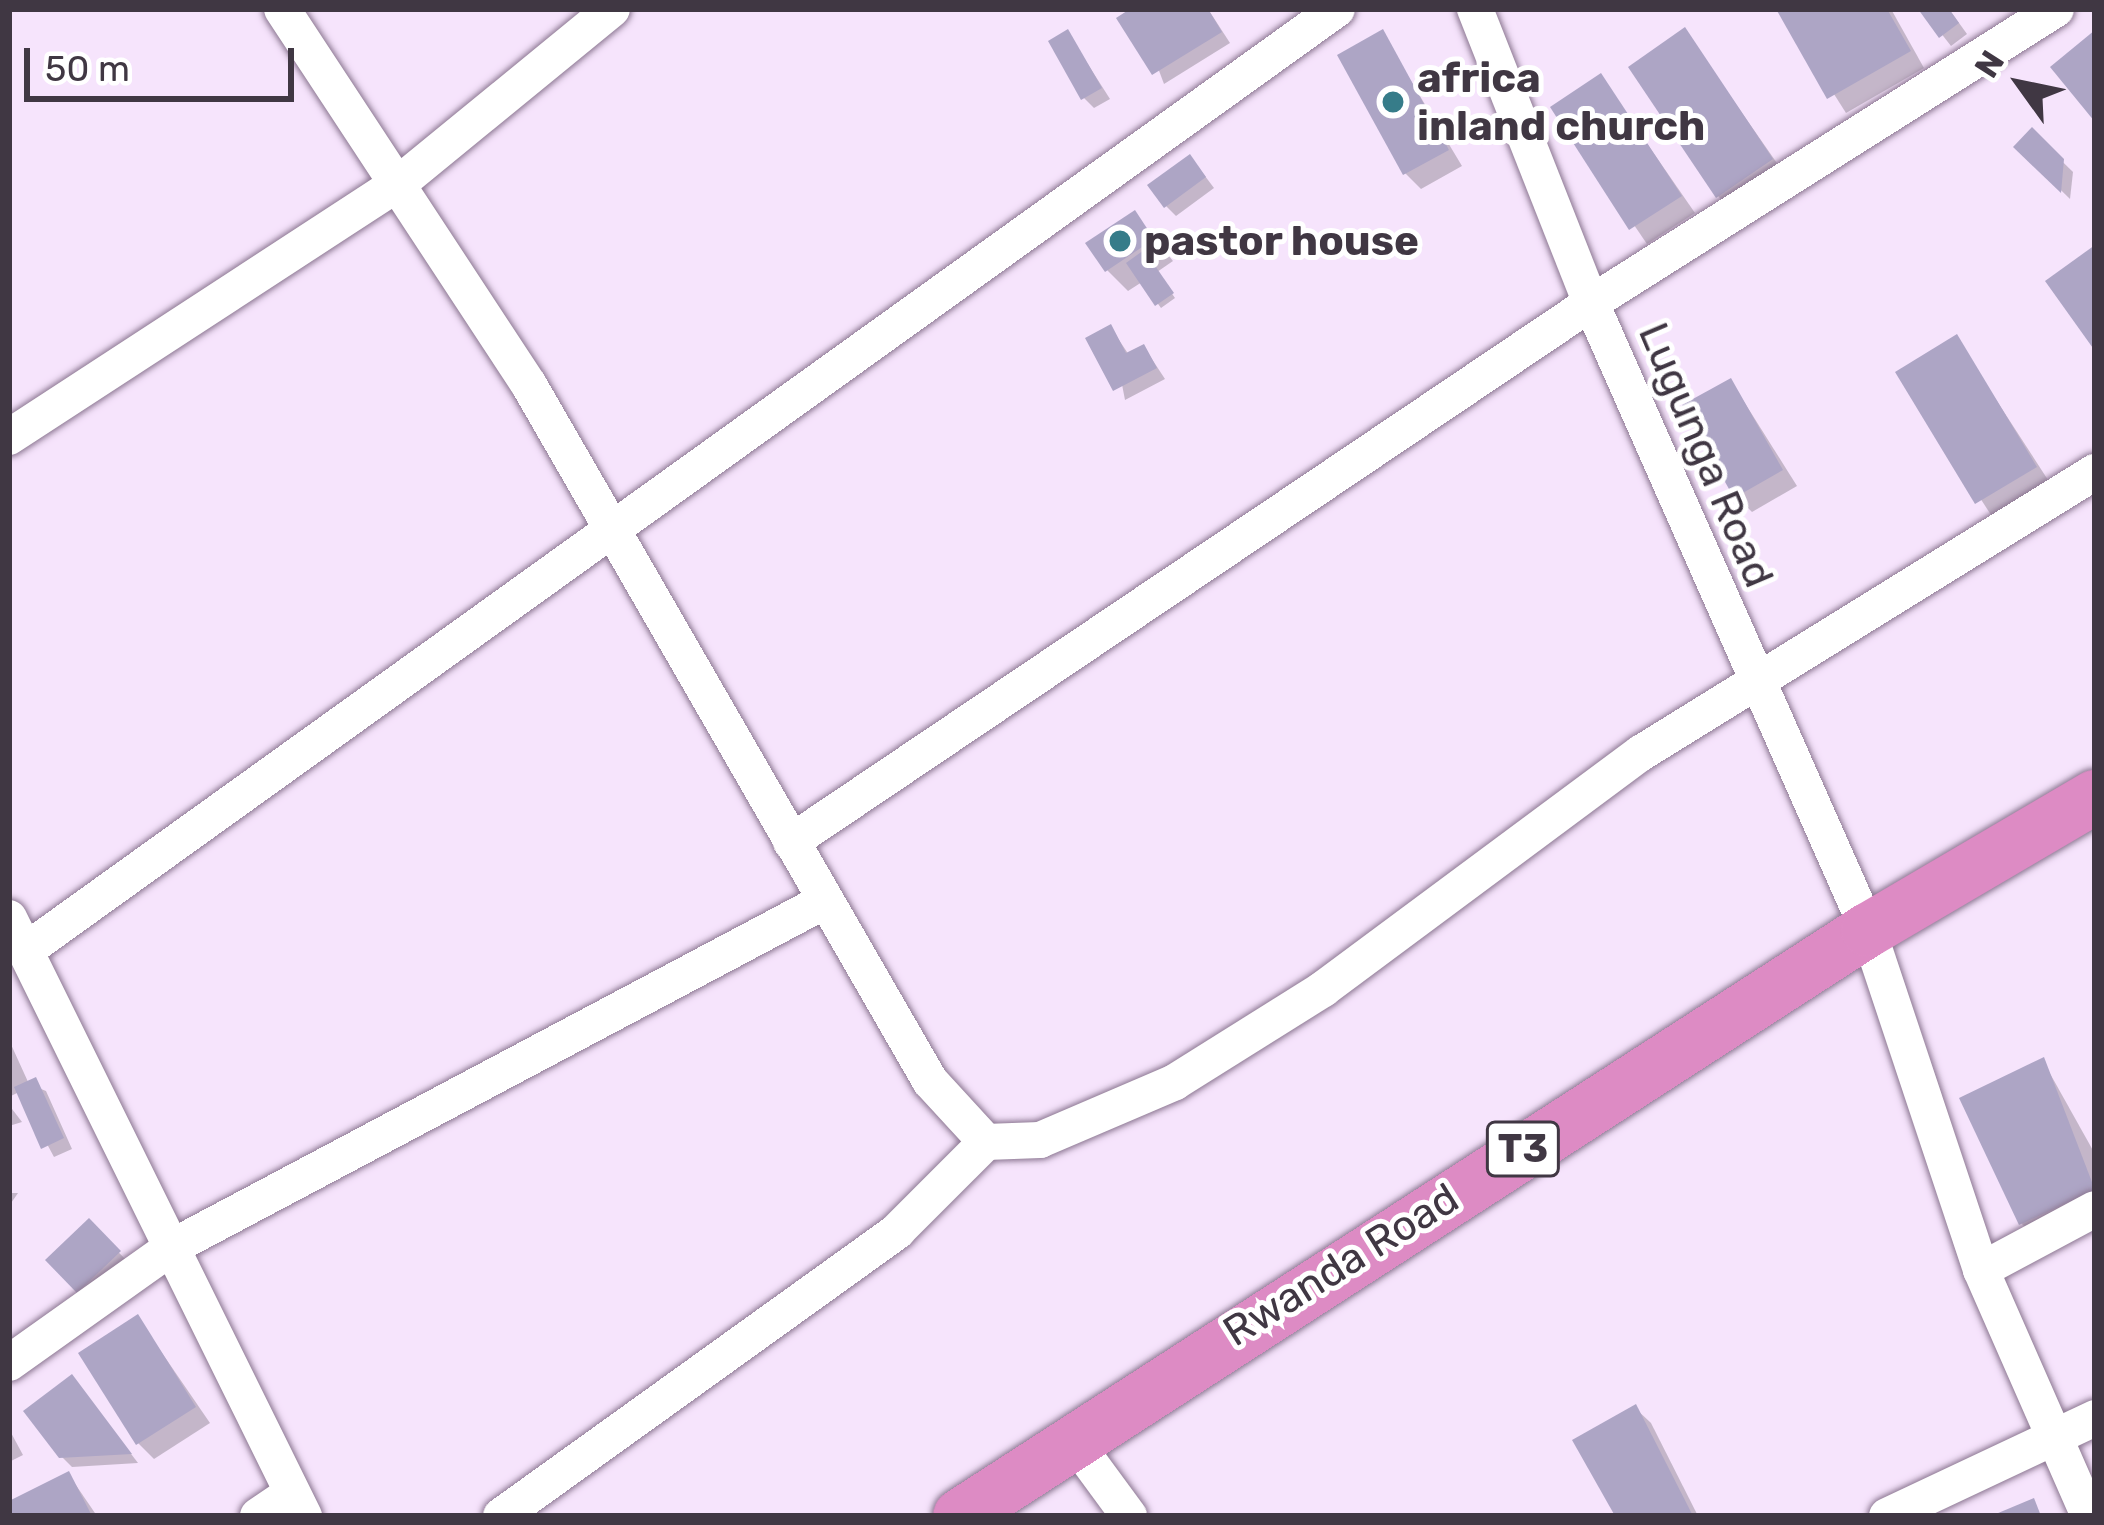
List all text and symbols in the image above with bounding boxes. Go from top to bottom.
scale bar [30,24,300,98]
north arrow [1960,24,2080,144]
text: N [1967,44,2012,85]
text: 50 m [45,47,130,90]
place label: africa inland church [1417,53,1705,152]
marker: africa inland church [1380,89,1406,115]
place label: pastor house [1144,216,1420,266]
marker: pastor house [1107,228,1133,254]
street label: Lugunga Road [1628,315,1784,595]
road number: T3 [1484,1116,1562,1182]
street label: Rwanda Road [1214,1173,1468,1357]

